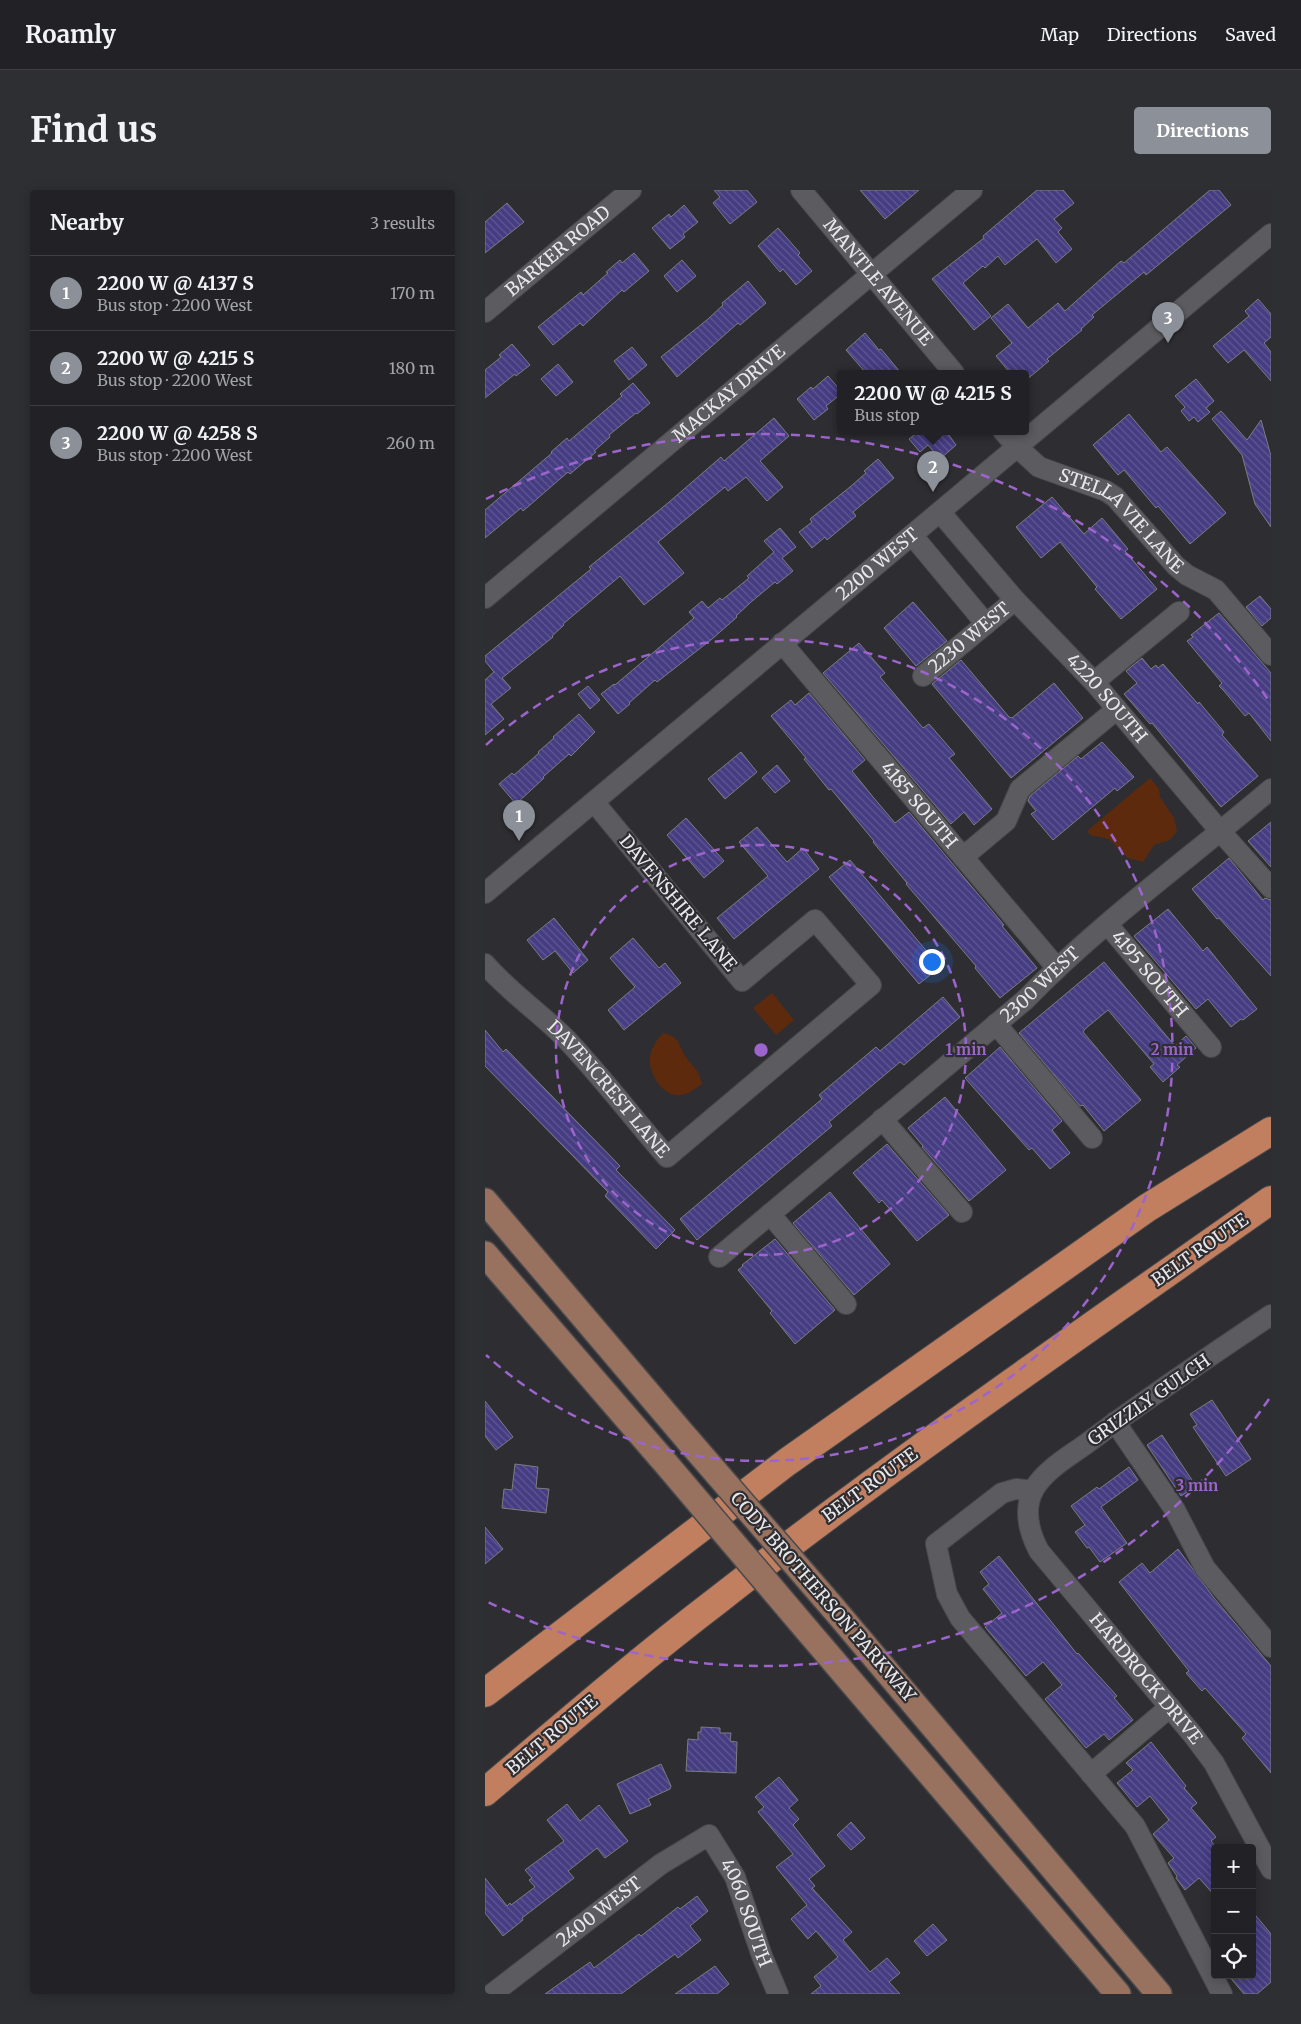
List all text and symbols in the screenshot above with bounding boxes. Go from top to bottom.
text: Roamly [25,19,116,50]
text: Map [1041,23,1079,46]
text: Directions [1107,23,1197,46]
text: Saved [1225,23,1276,46]
button: Directions [1134,107,1271,154]
text: Find us [30,108,157,152]
street label: BARKER ROAD [500,200,615,301]
text: Nearby [50,209,124,236]
text: 3 results [370,213,435,233]
street label: MANTLE AVENUE [819,214,938,350]
text: 2200 W @ 4137 S [97,271,254,295]
text: 1 [62,283,70,303]
text: 170 m [390,283,435,303]
text: Bus stop · 2200 West [97,295,252,315]
pin: 3 [1152,302,1184,343]
street label: MACKAY DRIVE [667,339,790,447]
text: 2200 W @ 4215 S [97,346,254,370]
text: 2 [61,358,71,378]
text: 180 m [389,358,435,378]
text: Bus stop · 2200 West [97,370,252,390]
popup [837,370,1029,435]
text: 2200 W @ 4215 S [854,381,1012,405]
text: Bus stop [854,405,920,425]
text: 2200 W @ 4258 S [97,421,258,445]
text: 3 [61,433,71,453]
text: 260 m [386,433,435,453]
text: Bus stop · 2200 West [97,445,252,465]
pin: 2 [917,451,949,492]
street label: STELLA VIE LANE [1056,463,1189,579]
street label: 2200 WEST [831,522,924,605]
street label: 2230 WEST [923,597,1015,678]
street label: 4220 SOUTH [1062,648,1152,747]
street label: 4185 SOUTH [876,756,963,853]
pin: 1 [503,800,535,841]
street label: DAVENSHIRE LANE [615,830,743,976]
street label: 4195 SOUTH [1106,925,1193,1022]
street label: 2300 WEST [995,941,1085,1027]
your location [919,949,945,975]
street label: DAVENCREST LANE [543,1015,675,1163]
text: 1 min [946,1040,986,1059]
text: 2 min [1151,1040,1193,1059]
centre of rings [752,1041,770,1059]
street label: BELT ROUTE [1147,1208,1253,1291]
street label: GRIZZLY GULCH [1083,1349,1215,1451]
street label: BELT ROUTE [817,1442,922,1527]
text: 3 min [1176,1476,1218,1495]
street label: CODY BROTHERSON PARKWAY [726,1487,921,1707]
street label: HARDROCK DRIVE [1085,1608,1208,1749]
street label: BELT ROUTE [501,1689,603,1780]
map controls [1211,1844,1256,1979]
button: + [1211,1844,1256,1889]
street label: 4060 SOUTH [715,1854,777,1970]
street label: 2400 WEST [551,1871,646,1951]
button: − [1211,1889,1256,1934]
button: locate [1211,1934,1256,1979]

